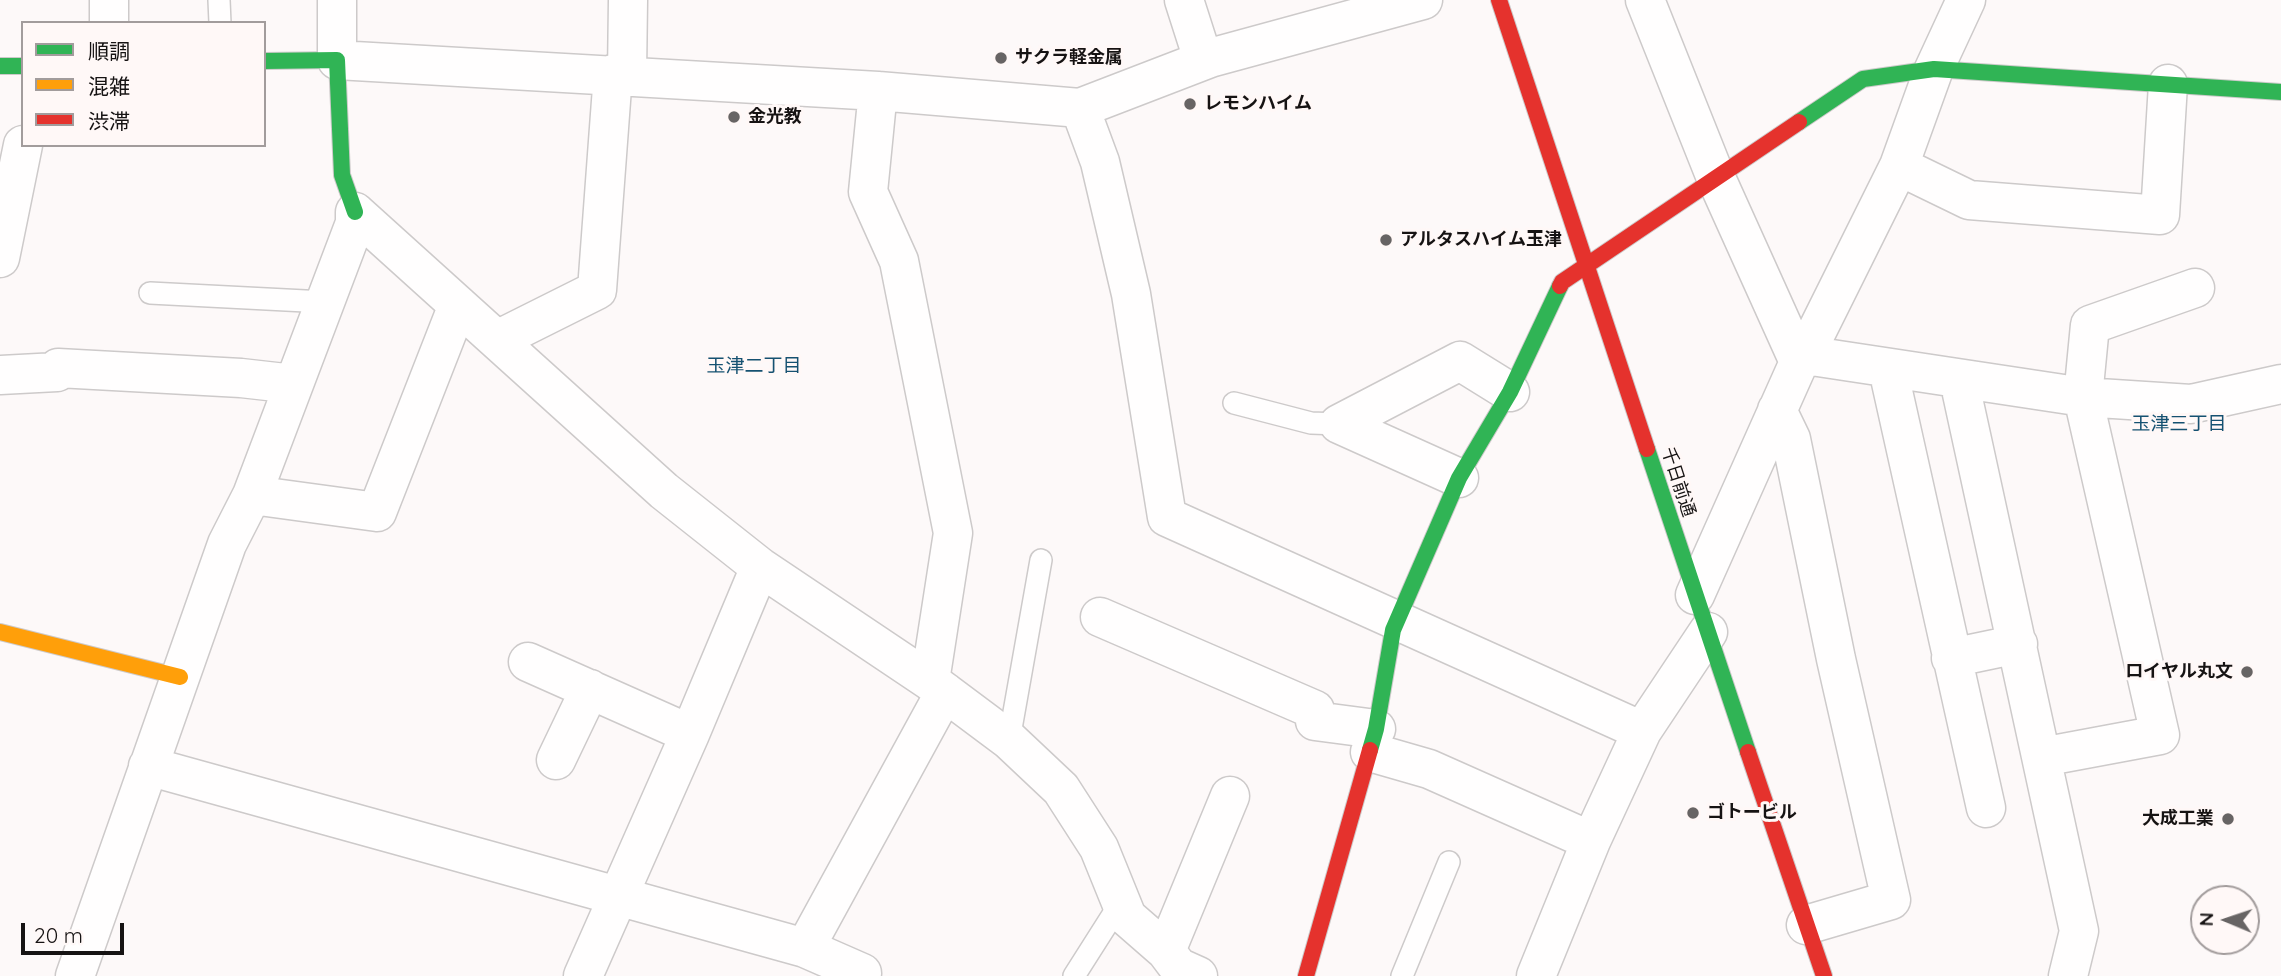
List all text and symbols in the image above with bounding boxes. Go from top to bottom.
legend [21,21,266,147]
text: 順調 [88,38,130,64]
place label: サクラ軽金属 [1015,47,1123,69]
marker: サクラ軽金属 [993,50,1009,66]
text: 混雑 [88,73,130,99]
place label: レモンハイム [1204,93,1312,115]
marker: レモンハイム [1182,96,1198,112]
place label: 金光教 [748,106,802,128]
text: 渋滞 [88,108,130,134]
marker: 金光教 [726,109,742,125]
place label: アルタスハイム玉津 [1400,229,1562,251]
marker: アルタスハイム玉津 [1378,232,1394,248]
district label: 玉津二丁目 [707,355,801,377]
district label: 玉津三丁目 [2132,413,2226,435]
street label: 千日前通 [1657,444,1699,520]
place label: ロイヤル丸文 [2125,661,2233,683]
marker: ロイヤル丸文 [2239,664,2255,680]
place label: ゴトービル [1707,802,1797,824]
marker: ゴトービル [1685,805,1701,821]
place label: 大成工業 [2142,808,2214,830]
marker: 大成工業 [2220,811,2236,827]
north arrow [2190,885,2260,955]
scale bar [24,909,128,953]
text: N [2194,912,2218,927]
text: 20 m [34,922,83,948]

